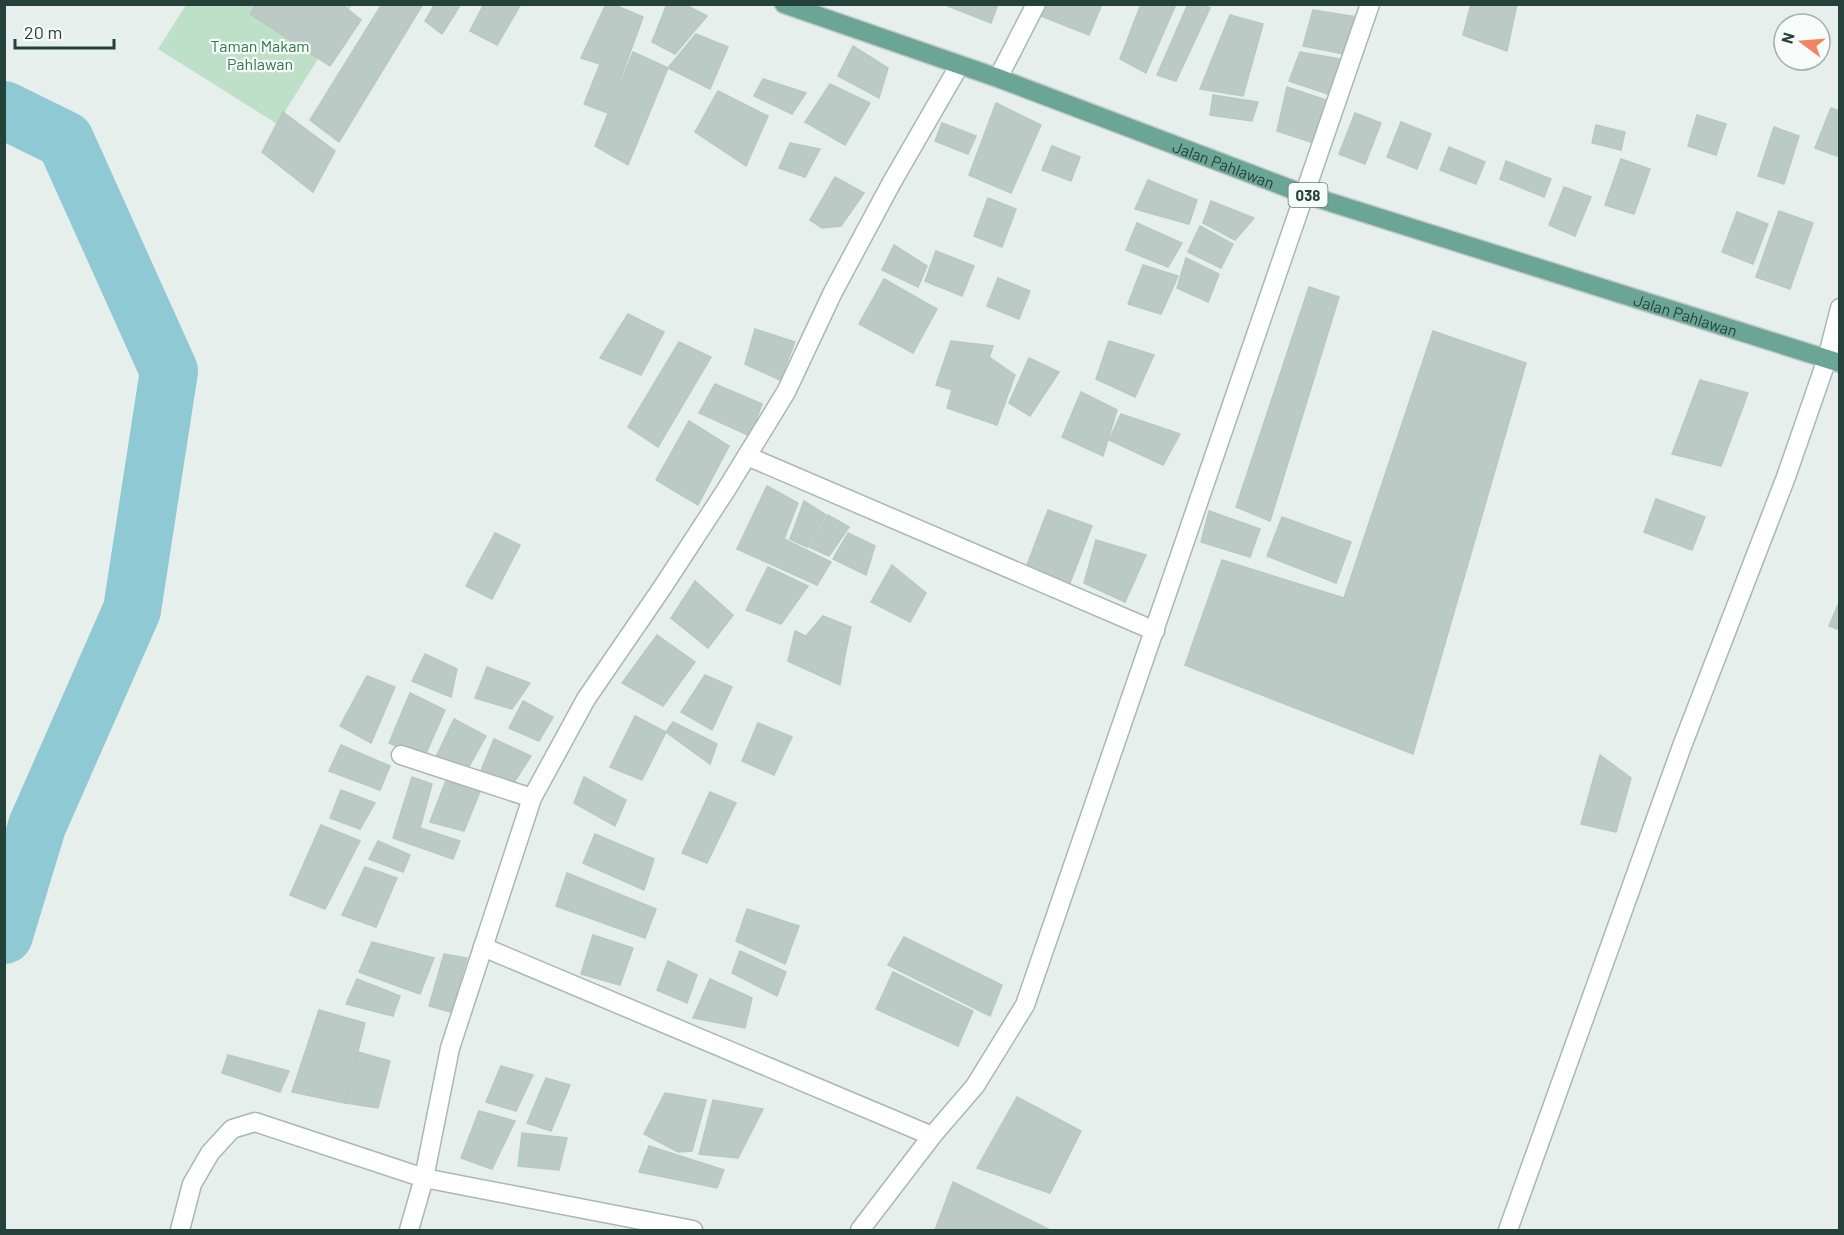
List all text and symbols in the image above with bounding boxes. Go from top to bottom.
scale bar [15,12,114,50]
north arrow [1772,12,1832,72]
text: 20 m [24,21,62,43]
text: N [1777,30,1798,45]
park label: Taman Makam Pahlawan [210,36,310,73]
street label: Jalan Pahlawan [1170,136,1277,192]
road number: 038 [1288,183,1328,207]
street label: Jalan Pahlawan [1632,289,1740,340]

